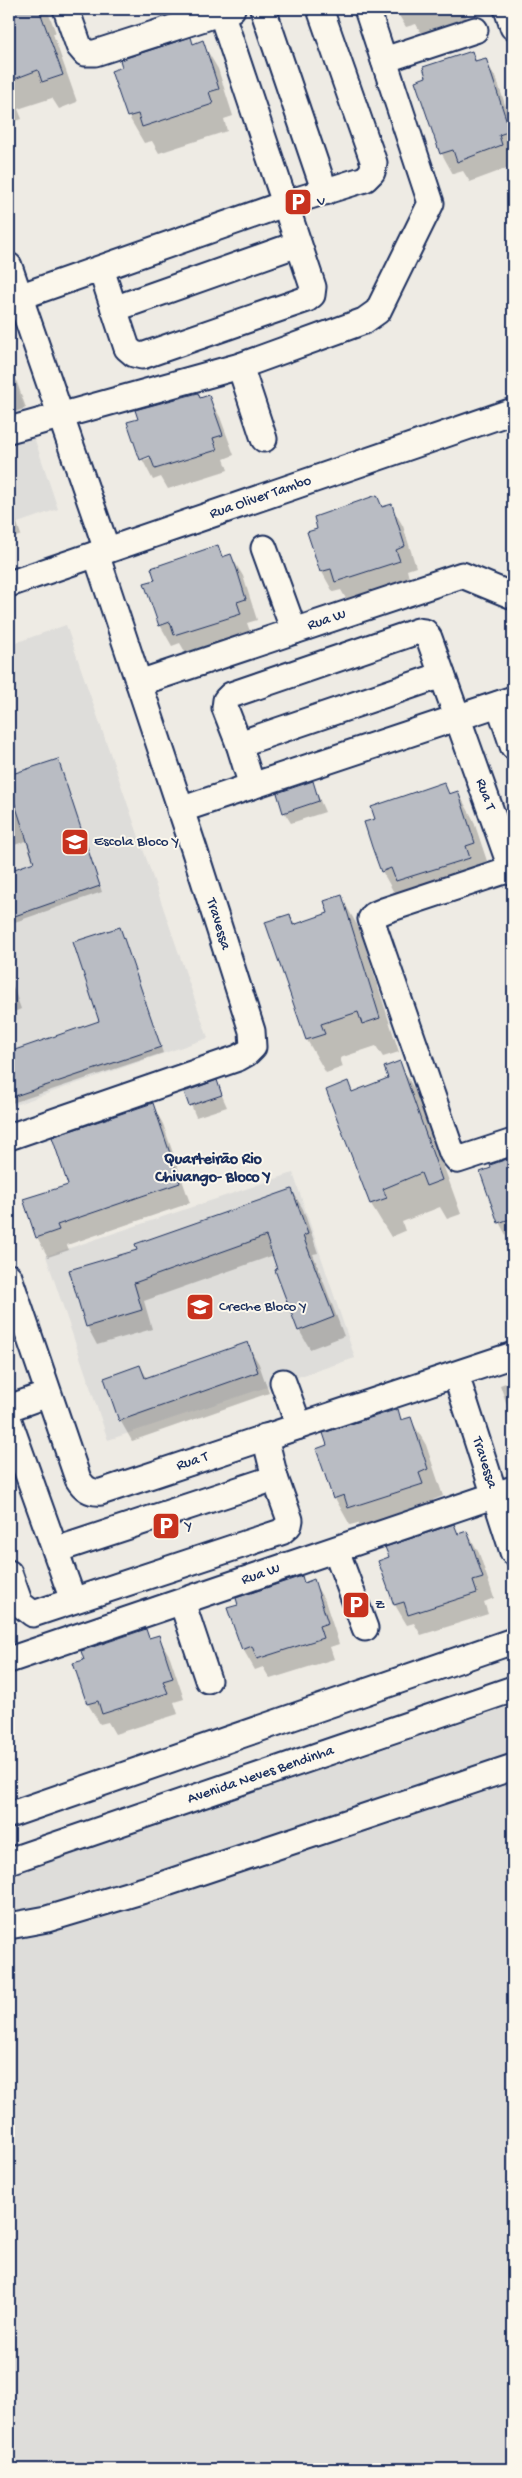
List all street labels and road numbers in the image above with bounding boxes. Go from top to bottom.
street label: Rua Oliver Tambo [207,472,314,523]
street label: Rua W [305,605,349,635]
street label: Rua T [471,776,499,814]
street label: Travessa [201,895,235,953]
street label: Travessa [467,1434,501,1491]
street label: Rua T [174,1448,212,1475]
street label: Rua W [239,1560,283,1589]
street label: Avenida Neves Bendinha [185,1742,337,1808]

